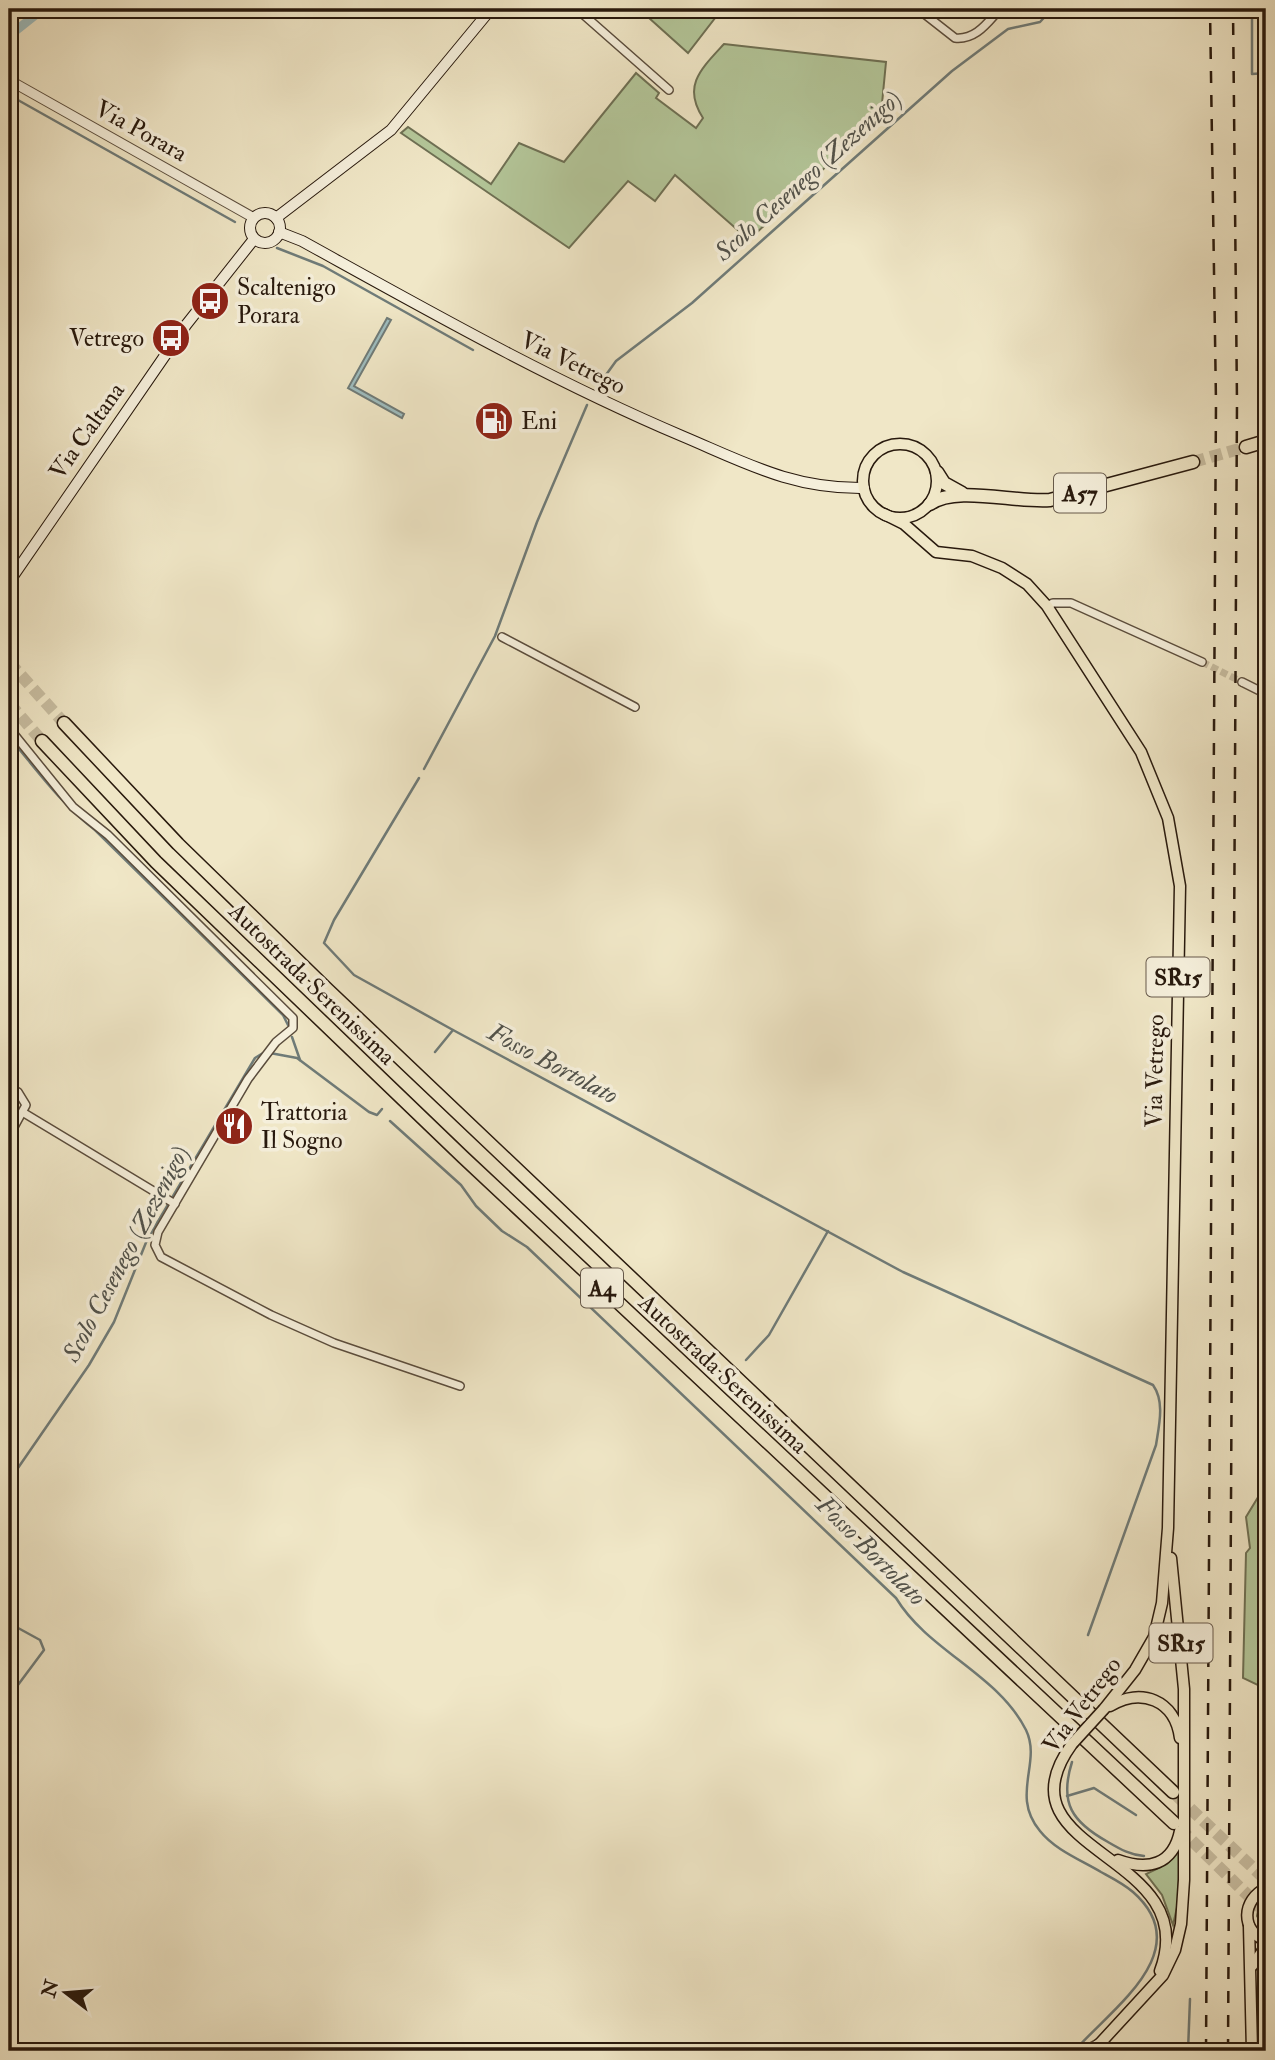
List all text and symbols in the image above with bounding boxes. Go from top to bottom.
water label: Scolo Cesenego (Zezenigo) [707,84,908,269]
street label: Via Porara [89,93,194,170]
place label: Scaltenigo Porara [237,272,336,331]
bus stop icon: Scaltenigo Porara [189,280,231,322]
bus stop icon: Vetrego [150,317,192,359]
place label: Vetrego [69,323,144,354]
street label: Via Vetrego [515,324,631,402]
street label: Via Caltana [42,376,132,486]
fuel station icon: Eni [473,400,515,442]
place label: Eni [521,406,557,437]
road number: A57 [1054,474,1106,512]
street label: Autostrada Serenissima [221,896,403,1073]
road number: SR15 [1146,958,1210,996]
street label: Via Vetrego [1139,1014,1171,1128]
water label: Fosso Bortolato [481,1015,624,1112]
place label: Trattoria Il Sogno [261,1097,348,1156]
restaurant icon: Trattoria Il Sogno [213,1105,255,1147]
water label: Scolo Cesenego (Zezenigo) [55,1140,197,1368]
road number: A4 [581,1268,623,1308]
street label: Autostrada Serenissima [631,1287,815,1461]
water label: Fosso Bortolato [808,1488,933,1613]
road number: SR15 [1150,1624,1212,1662]
street label: Via Vetrego [1036,1650,1128,1760]
north arrow [32,1958,102,2028]
text: N [36,1976,65,2001]

